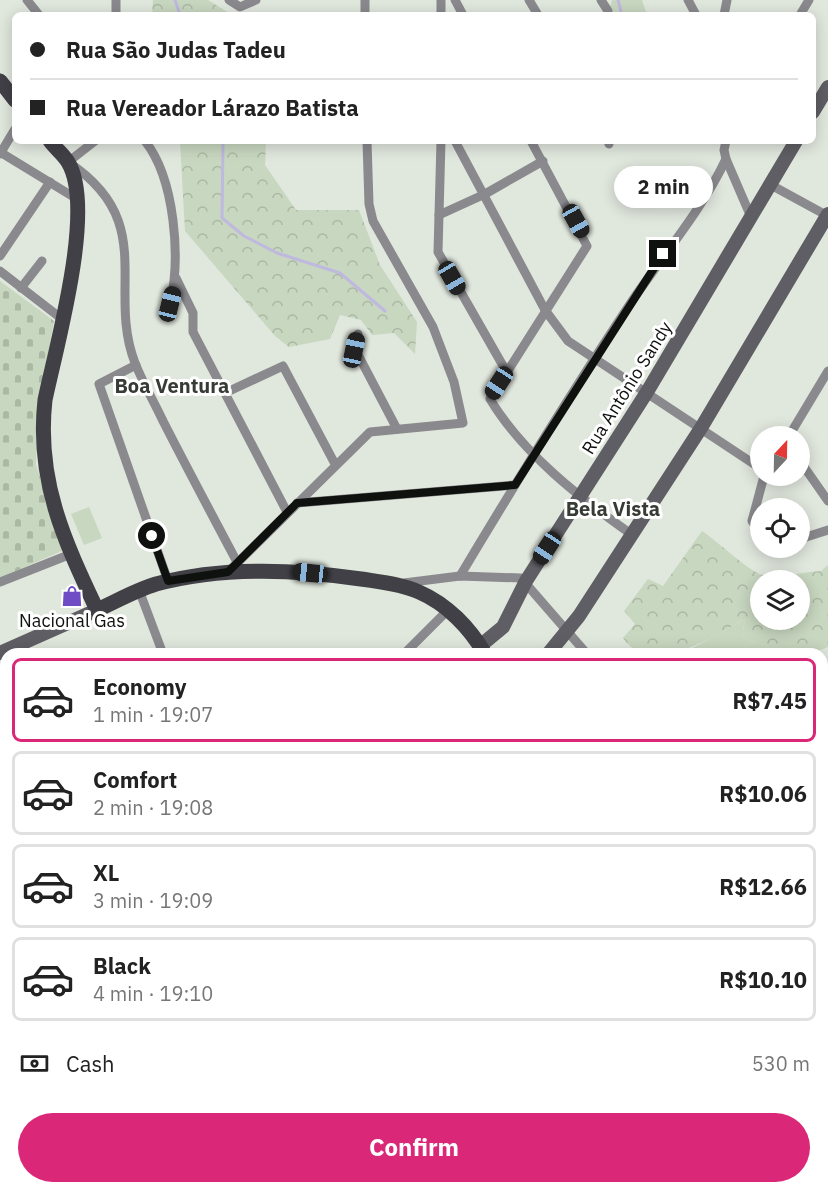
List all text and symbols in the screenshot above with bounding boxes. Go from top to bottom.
text: Rua São Judas Tadeu [66,35,286,64]
text: Rua Vereador Lárazo Batista [66,93,359,122]
callout: 2 min [614,167,712,209]
text: 2 min [637,173,690,200]
car [559,201,593,241]
route end [649,240,676,267]
car [435,258,469,298]
car [157,284,183,324]
street label: Rua Antônio Sandy [576,317,677,458]
car [341,331,367,369]
car [482,363,516,403]
district label: Boa Ventura [115,372,229,399]
north arrow [750,426,810,486]
map controls [750,426,810,630]
district label: Bela Vista [566,495,660,522]
button: locate [750,498,810,558]
route start [138,522,165,549]
car [530,528,564,568]
car [291,562,329,584]
button: layers [750,570,810,630]
shop icon: Nacional Gas [60,584,84,608]
place label: Nacional Gas [19,609,125,632]
text: Economy [93,672,187,701]
icon: car [21,673,75,727]
text: R$7.45 [733,686,807,715]
text: 1 min · 19:07 [93,701,213,728]
text: Comfort [93,765,177,794]
icon: car [21,766,75,820]
text: R$10.06 [719,779,807,808]
text: 2 min · 19:08 [93,794,213,821]
text: XL [93,858,119,887]
icon: car [21,859,75,913]
text: R$12.66 [719,872,807,901]
text: 3 min · 19:09 [93,887,213,914]
text: Black [93,951,151,980]
icon: car [21,952,75,1006]
text: R$10.10 [719,965,807,994]
text: 4 min · 19:10 [93,980,213,1007]
icon: cash [18,1047,51,1080]
text: Cash [66,1049,115,1078]
text: 530 m [752,1050,810,1077]
button: Confirm [18,1113,810,1182]

